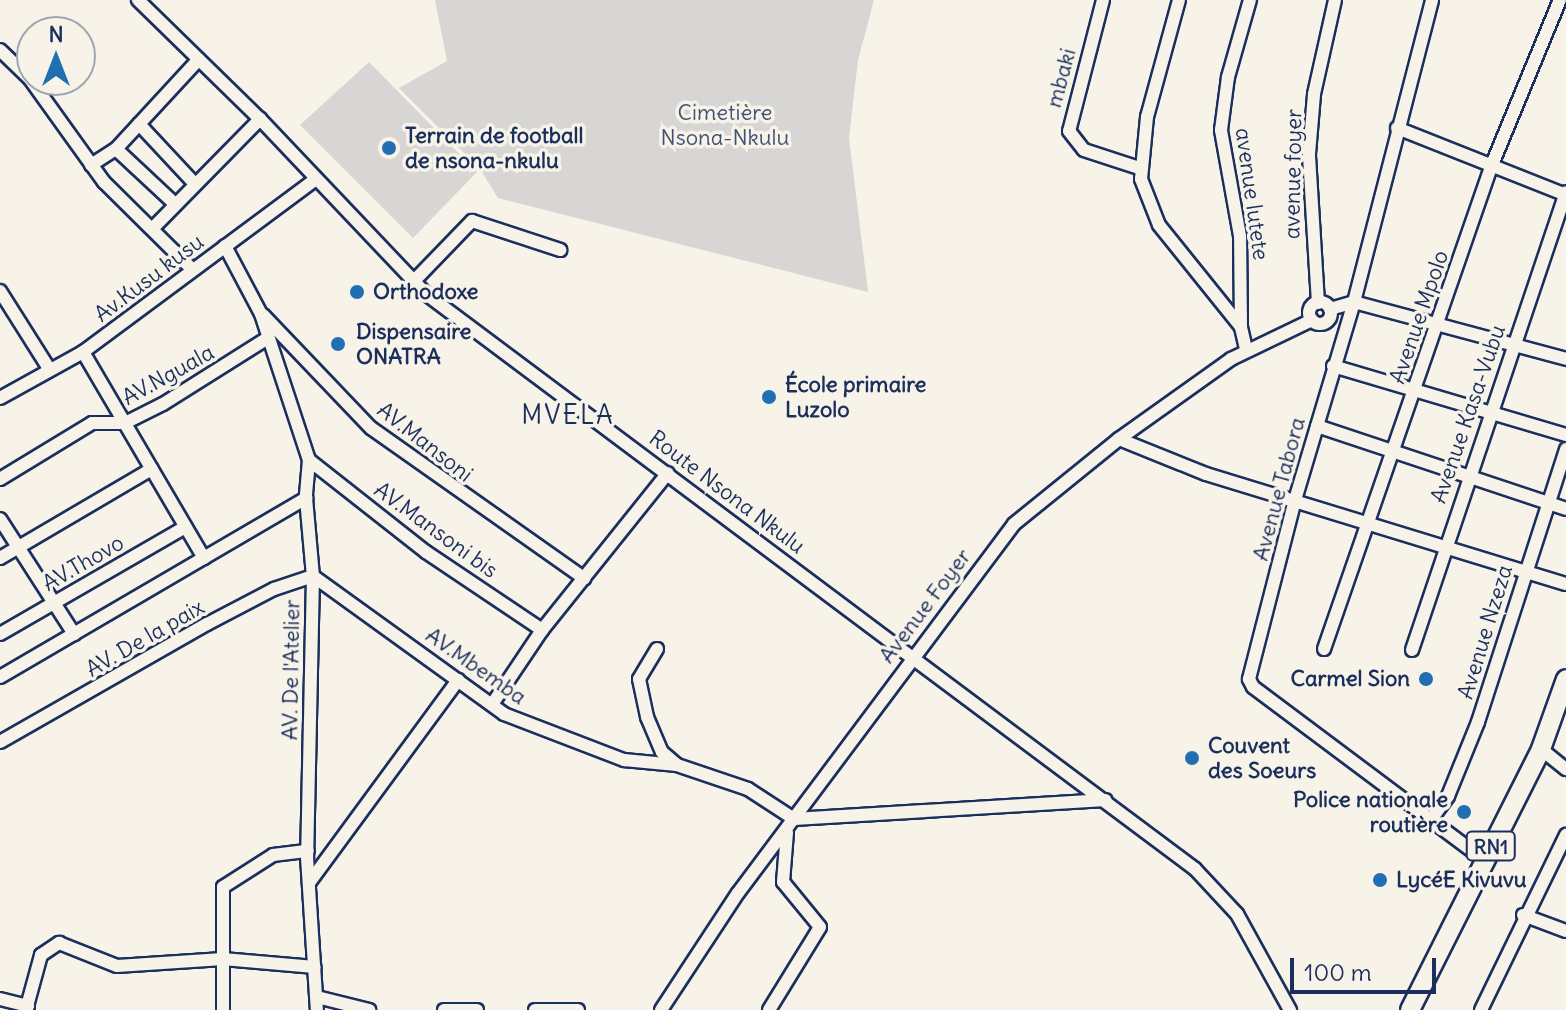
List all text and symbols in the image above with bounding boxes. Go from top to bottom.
north arrow [16,16,96,96]
text: N [48,20,64,48]
street label: mbaki [1040,46,1082,110]
park label: Cimetière Nsona-Nkulu [661,99,789,150]
street label: avenue foyer [1279,109,1307,239]
place label: Terrain de football de nsona-nkulu [405,122,583,174]
street label: avenue lutete [1230,126,1274,262]
marker: Terrain de football de nsona-nkulu [380,139,398,157]
street label: Av.Kusu kusu [89,228,209,328]
street label: Avenue Mpolo [1384,247,1454,387]
place label: Orthodoxe [373,279,478,305]
marker: Orthodoxe [348,283,366,301]
place label: Dispensaire ONATRA [356,318,471,370]
street label: Avenue Kasa-Vubu [1425,321,1511,507]
marker: Dispensaire ONATRA [327,333,349,355]
street label: AV.Nguala [118,339,218,411]
place label: École primaire Luzolo [785,371,926,422]
marker: École primaire Luzolo [760,388,778,406]
street label: AV.Mansoni [372,397,478,487]
district label: MVELA [521,399,615,431]
street label: Avenue Tabora [1247,414,1311,564]
street label: Route Nsona Nkulu [644,425,810,559]
street label: AV.Mansoni bis [369,476,503,584]
street label: AV.Thovo [38,529,128,597]
street label: Avenue Foyer [873,544,977,668]
street label: Avenue Nzeza [1452,562,1518,702]
street label: AV. De la paix [81,594,209,682]
street label: AV. De l'Atelier [277,599,305,741]
street label: AV.Mbemba [421,622,531,710]
place label: Carmel Sion [1291,666,1410,692]
marker: Carmel Sion [1417,670,1435,688]
place label: Couvent des Soeurs [1208,732,1316,784]
marker: Couvent des Soeurs [1183,749,1201,767]
place label: Police nationale routière [1293,786,1448,838]
marker: Police nationale routière [1455,803,1473,821]
road number: RN1 [1465,830,1517,862]
place label: LycéE Kivuvu [1396,867,1527,893]
marker: LycéE Kivuvu [1371,871,1389,889]
scale bar [1294,942,1440,992]
text: 100 m [1304,957,1372,987]

